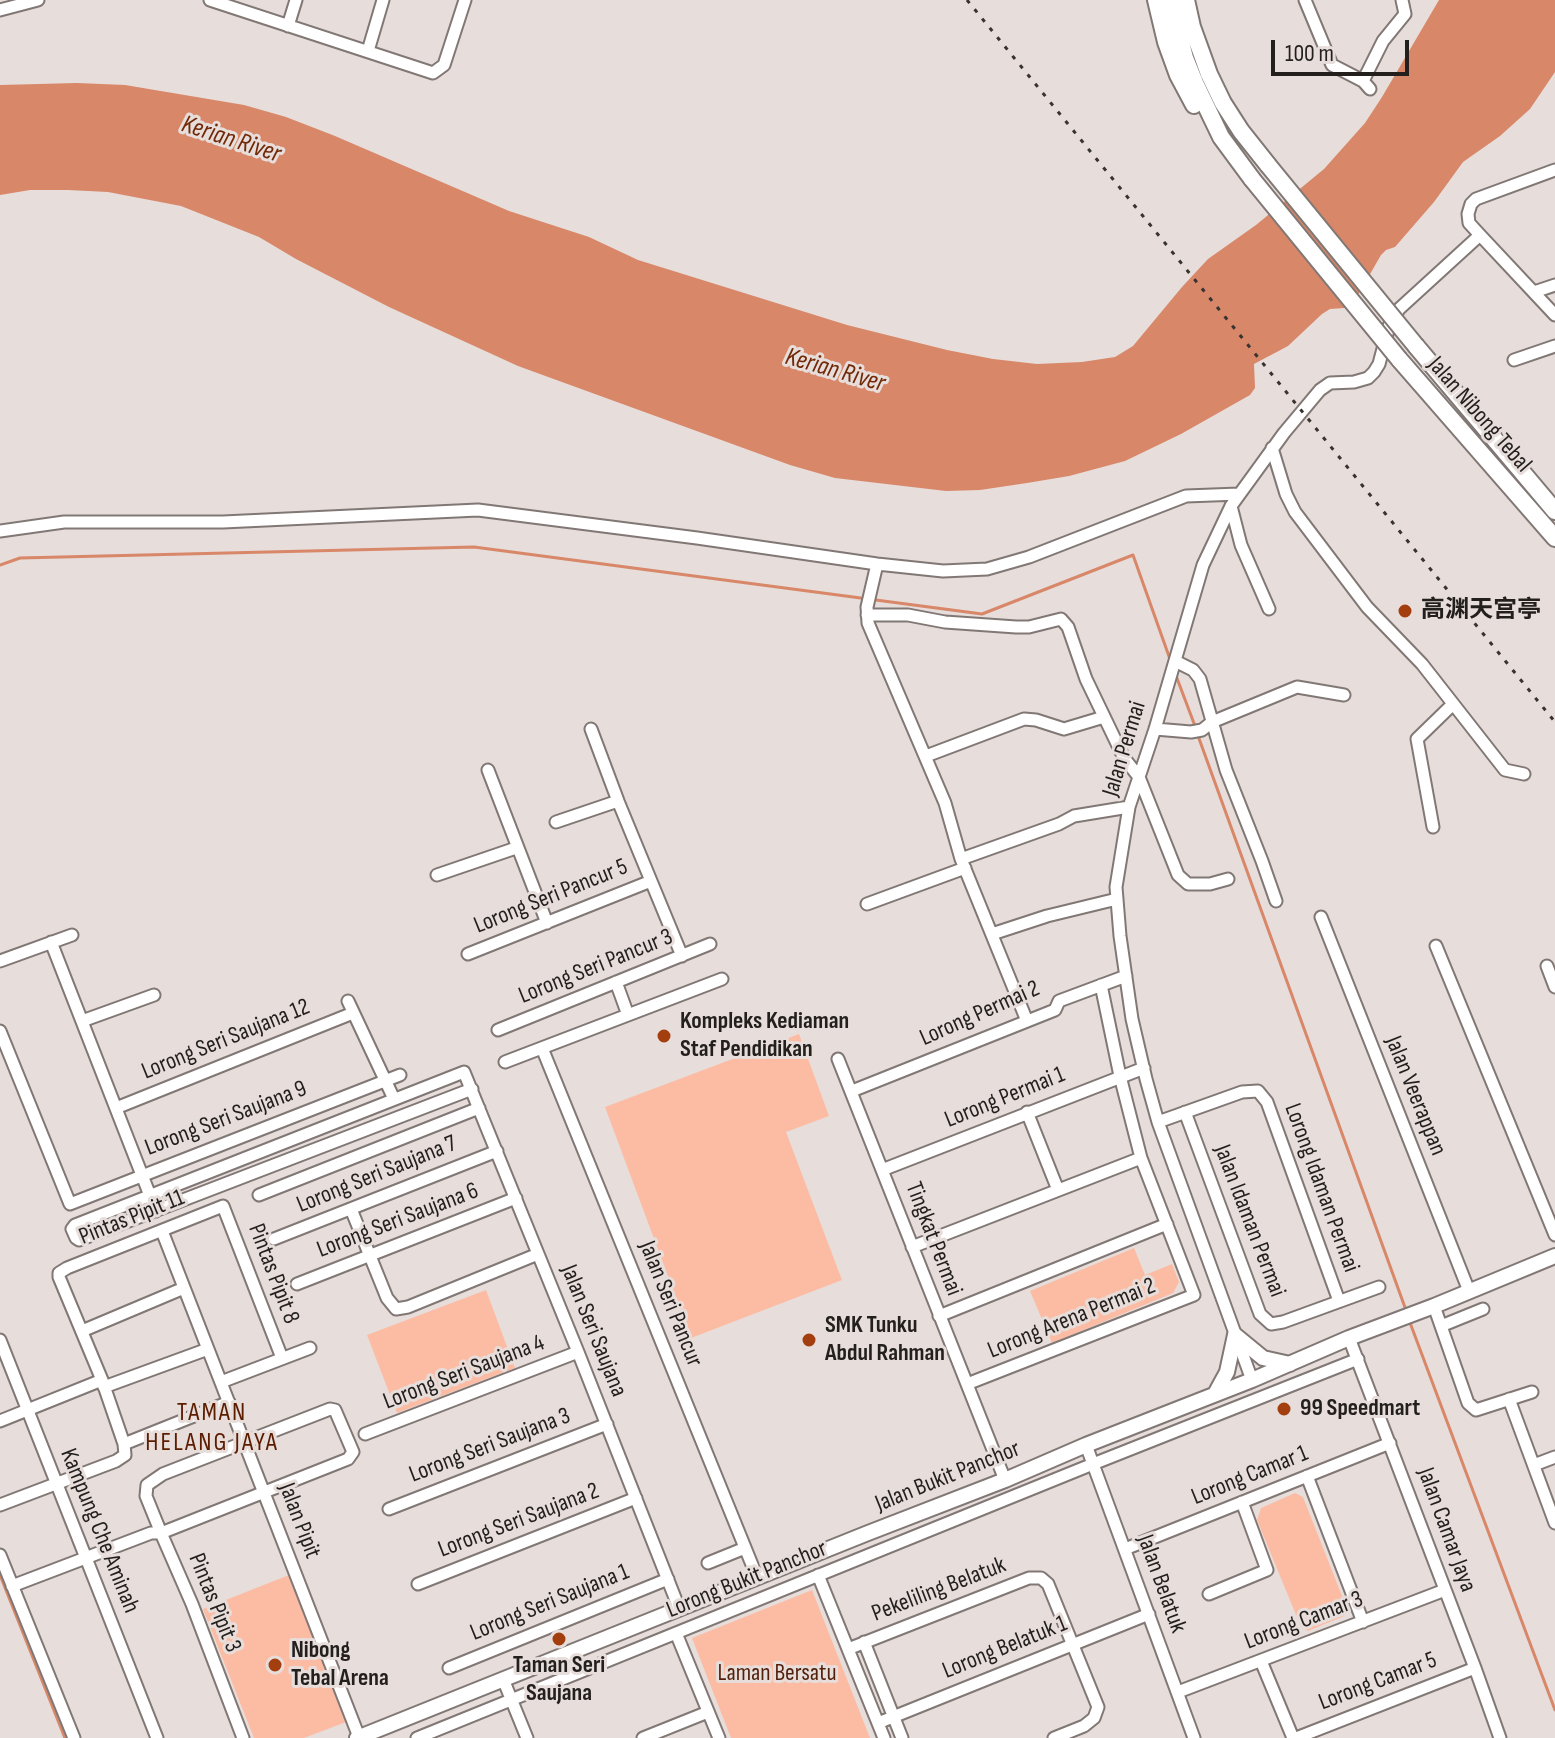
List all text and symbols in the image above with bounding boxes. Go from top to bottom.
scale bar [1275,24,1413,74]
text: 100 m [1285,39,1334,68]
water label: Kerian River [178,109,284,171]
water label: Kerian River [782,342,888,400]
street label: Jalan Nibong Tebal [1421,351,1537,479]
place label: 高渊天宫亭 [1421,597,1541,625]
marker: 高渊天宫亭 [1396,602,1414,620]
street label: Jalan Permai [1097,698,1153,800]
street label: Lorong Seri Pancur 5 [470,853,632,941]
street label: Lorong Seri Pancur 3 [515,923,677,1011]
street label: Lorong Permai 2 [916,975,1044,1053]
street label: Lorong Seri Saujana 12 [138,993,314,1087]
place label: Kompleks Kediaman Staf Pendidikan [680,1008,849,1064]
marker: Kompleks Kediaman Staf Pendidikan [655,1027,673,1045]
street label: Jalan Veerappan [1378,1032,1452,1160]
street label: Lorong Permai 1 [941,1061,1069,1135]
street label: Lorong Seri Saujana 9 [141,1075,311,1163]
street label: Lorong Idaman Permai [1277,1100,1365,1276]
street label: Lorong Seri Saujana 7 [293,1130,461,1220]
street label: Jalan Idaman Permai [1207,1141,1291,1301]
street label: Lorong Seri Saujana 6 [313,1177,483,1265]
street label: Tingkat Permai [898,1178,968,1300]
street label: Pintas Pipit 11 [75,1184,189,1252]
street label: Pintas Pipit 8 [241,1220,305,1328]
street label: Jalan Seri Pancur [632,1237,708,1371]
street label: Jalan Seri Saujana [553,1261,633,1401]
street label: Lorong Arena Permai 2 [984,1272,1160,1366]
place label: SMK Tunku Abdul Rahman [825,1312,945,1368]
street label: Lorong Seri Saujana 4 [379,1329,549,1417]
marker: SMK Tunku Abdul Rahman [800,1331,818,1349]
place label: 99 Speedmart [1300,1395,1420,1423]
district label: TAMAN HELANG JAYA [145,1397,279,1458]
marker: 99 Speedmart [1275,1400,1293,1418]
street label: Lorong Seri Saujana 3 [405,1402,575,1490]
street label: Jalan Bukit Panchor [871,1435,1025,1519]
street label: Lorong Camar 1 [1188,1440,1312,1512]
street label: Kampung Che Aminah [53,1445,145,1617]
street label: Jalan Camar Jaya [1410,1464,1482,1596]
street label: Lorong Seri Saujana 2 [434,1477,604,1565]
street label: Jalan Pipit [272,1479,326,1563]
street label: Jalan Belatuk [1130,1531,1192,1637]
street label: Lorong Bukit Panchor [663,1535,831,1625]
street label: Pintas Pipit 3 [181,1549,247,1657]
street label: Pekeliling Belatuk [868,1551,1010,1629]
street label: Lorong Seri Saujana 1 [466,1558,634,1648]
street label: Lorong Camar 3 [1241,1585,1367,1657]
street label: Lorong Belatuk 1 [939,1610,1071,1686]
marker: Taman Seri Saujana [550,1630,568,1648]
place label: Nibong Tebal Arena [291,1637,389,1693]
street label: Lorong Camar 5 [1315,1646,1441,1718]
place label: Taman Seri Saujana [513,1652,605,1708]
marker: Nibong Tebal Arena [266,1656,284,1674]
park label: Laman Bersatu [718,1660,836,1688]

